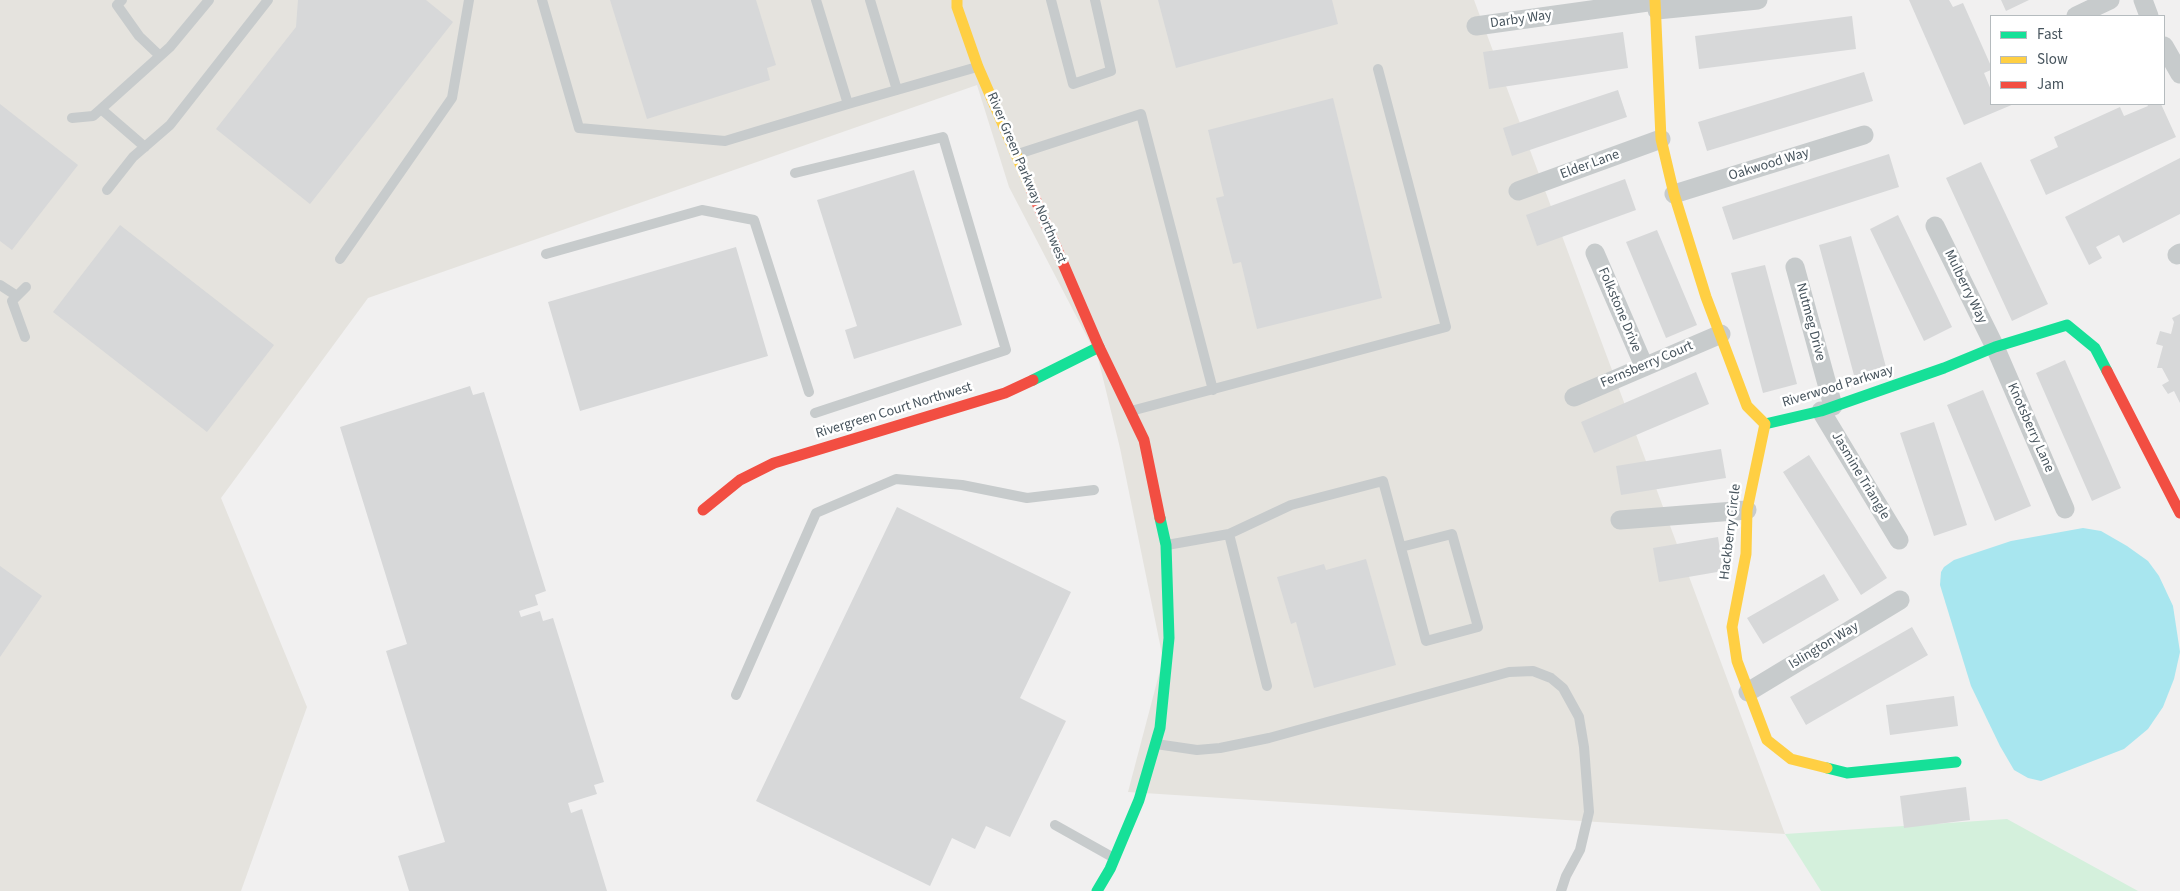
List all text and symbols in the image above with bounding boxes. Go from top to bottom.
street label: Darby Way [1489,7,1553,33]
legend [1990,15,2165,105]
text: Fast [2037,24,2063,45]
text: Slow [2037,49,2068,70]
text: Jam [2037,74,2064,95]
street label: River Green Parkway Northwest [982,90,1070,266]
street label: Oakwood Way [1727,145,1811,185]
street label: Elder Lane [1558,147,1622,183]
street label: Mulberry Way [1940,247,1990,327]
street label: Folkstone Drive [1594,265,1644,355]
street label: Nutmeg Drive [1792,281,1828,363]
street label: Fernsberry Court [1598,338,1696,392]
street label: Riverwood Parkway [1780,362,1896,412]
street label: Rivergreen Court Northwest [814,379,974,443]
street label: Knotsberry Lane [2003,381,2057,475]
street label: Jasmine Triangle [1827,429,1893,523]
street label: Hackberry Circle [1717,483,1745,581]
street label: Islington Way [1786,619,1862,673]

